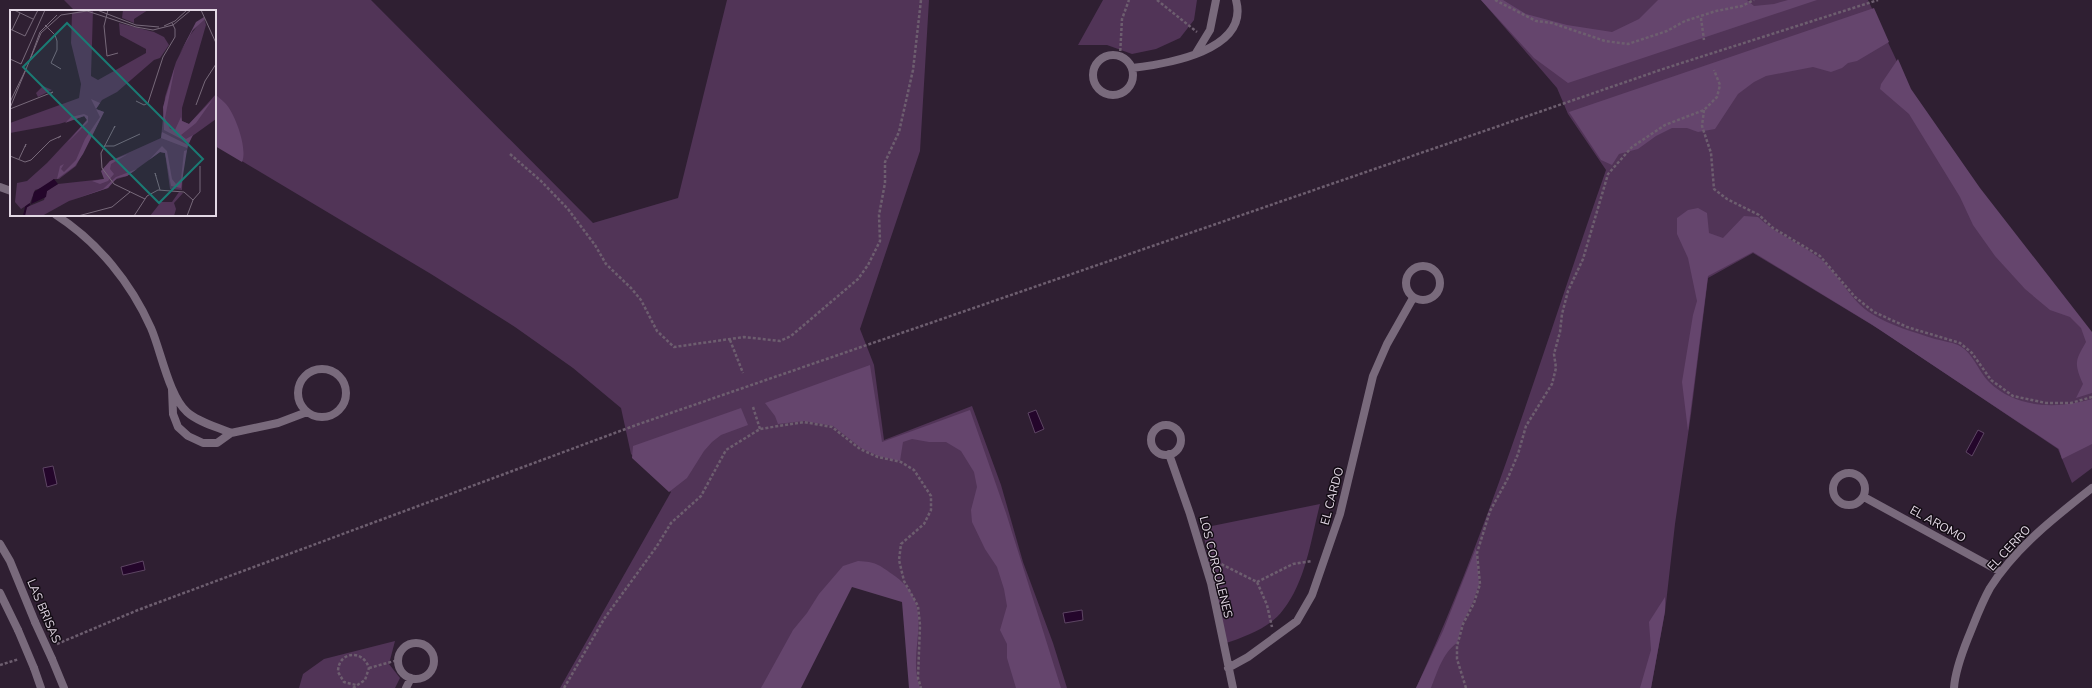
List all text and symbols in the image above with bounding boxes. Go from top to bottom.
inset map [10,10,216,216]
street label: EL CARDO [1317,465,1347,527]
street label: EL AROMO [1907,502,1969,546]
street label: LOS CORCOLENES [1196,514,1236,620]
street label: EL CERRO [1984,522,2034,574]
street label: LAS BRISAS [23,577,65,645]

